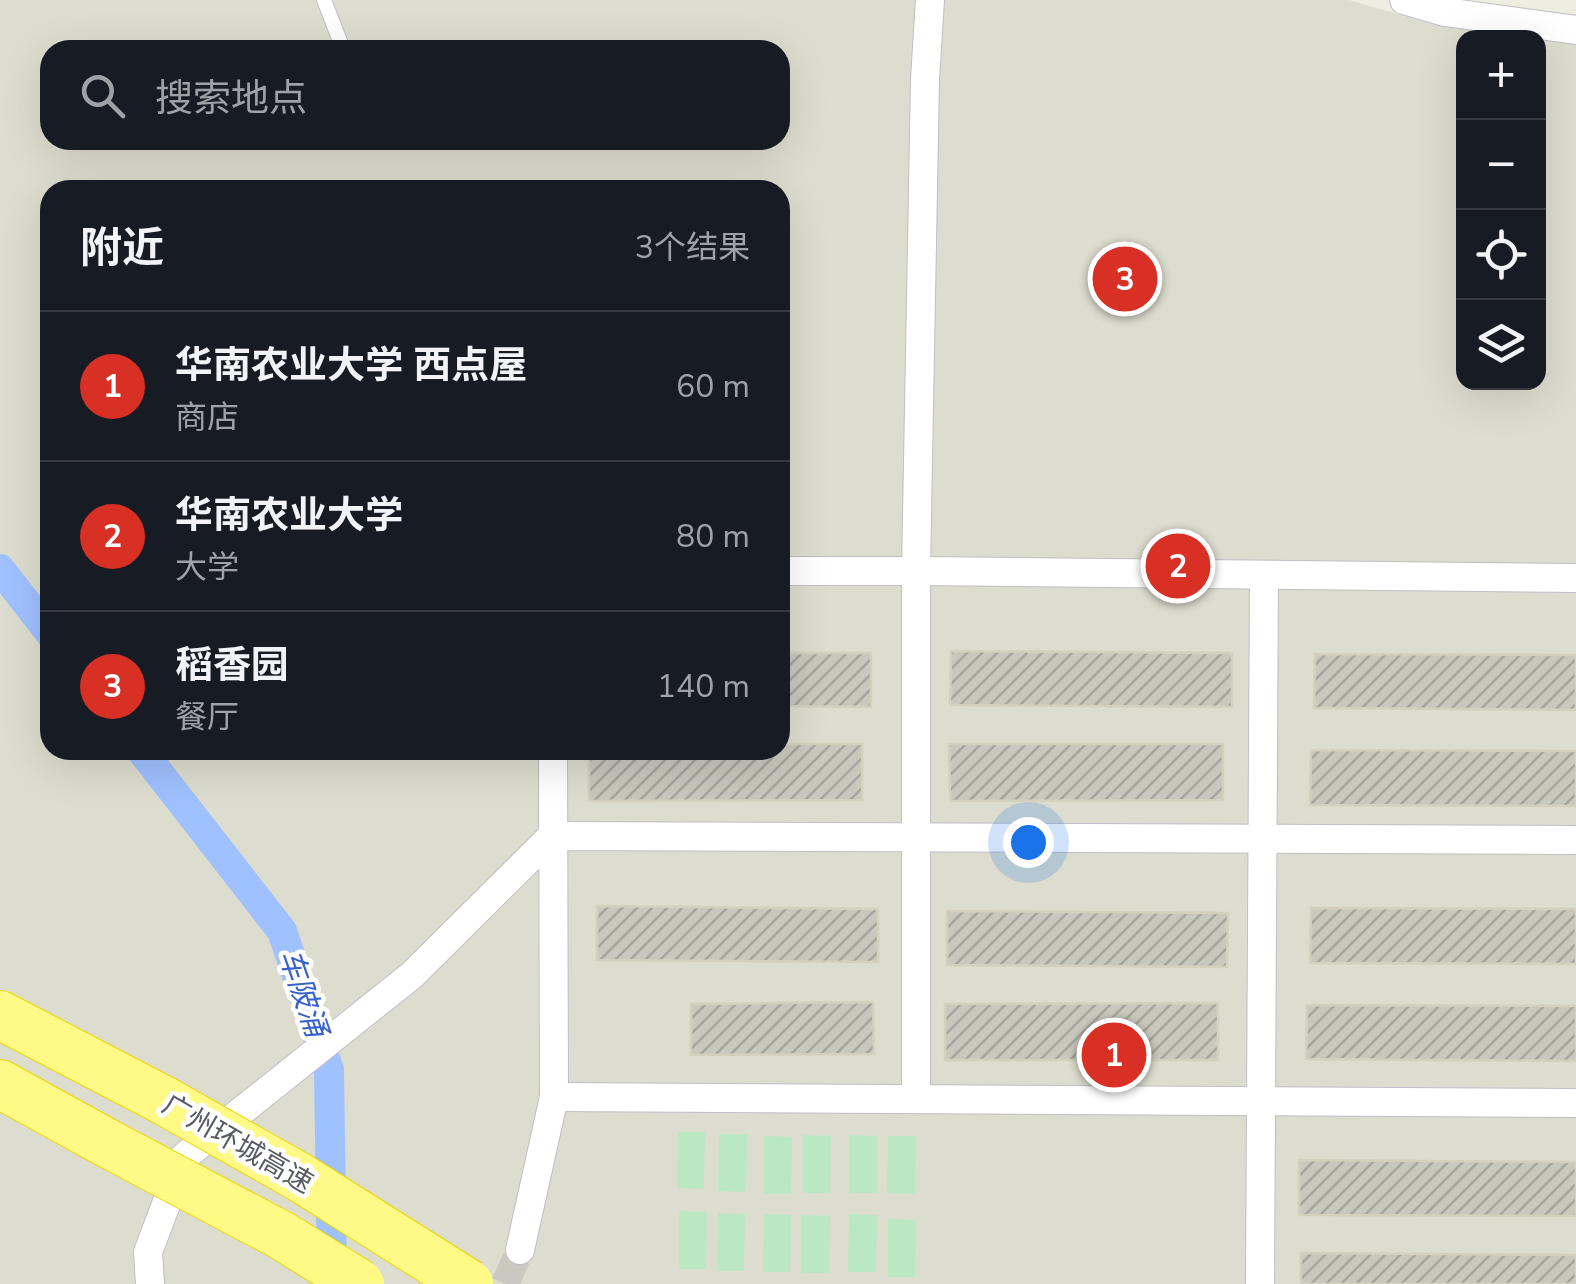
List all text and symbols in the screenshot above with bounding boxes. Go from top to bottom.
map controls [1456,30,1546,390]
button: + [1456,30,1546,120]
search box [40,40,790,150]
icon: search [75,68,130,123]
text: 搜索地点 [155,73,307,124]
button: − [1456,120,1546,210]
button: locate [1456,210,1546,300]
text: 附近 [80,220,164,277]
text: 3个结果 [635,226,750,269]
pin: 3 [1092,242,1158,316]
button: layers [1456,300,1546,390]
text: 华南农业大学 西点屋 [175,340,527,391]
text: 1 [103,365,122,408]
text: 60 m [676,365,750,408]
text: 商店 [175,396,239,439]
text: 华南农业大学 [175,490,403,541]
text: 2 [103,515,122,558]
text: 80 m [676,515,750,558]
pin: 2 [1146,528,1210,604]
text: 大学 [175,546,239,589]
text: 稻香园 [175,640,289,691]
text: 3 [103,665,122,708]
text: 140 m [657,665,750,708]
text: 餐厅 [175,696,239,739]
your location [1003,817,1054,868]
water label: 车陂涌 [268,944,338,1045]
pin: 1 [1082,1018,1146,1092]
street label: 广州环城高速 [155,1085,320,1202]

